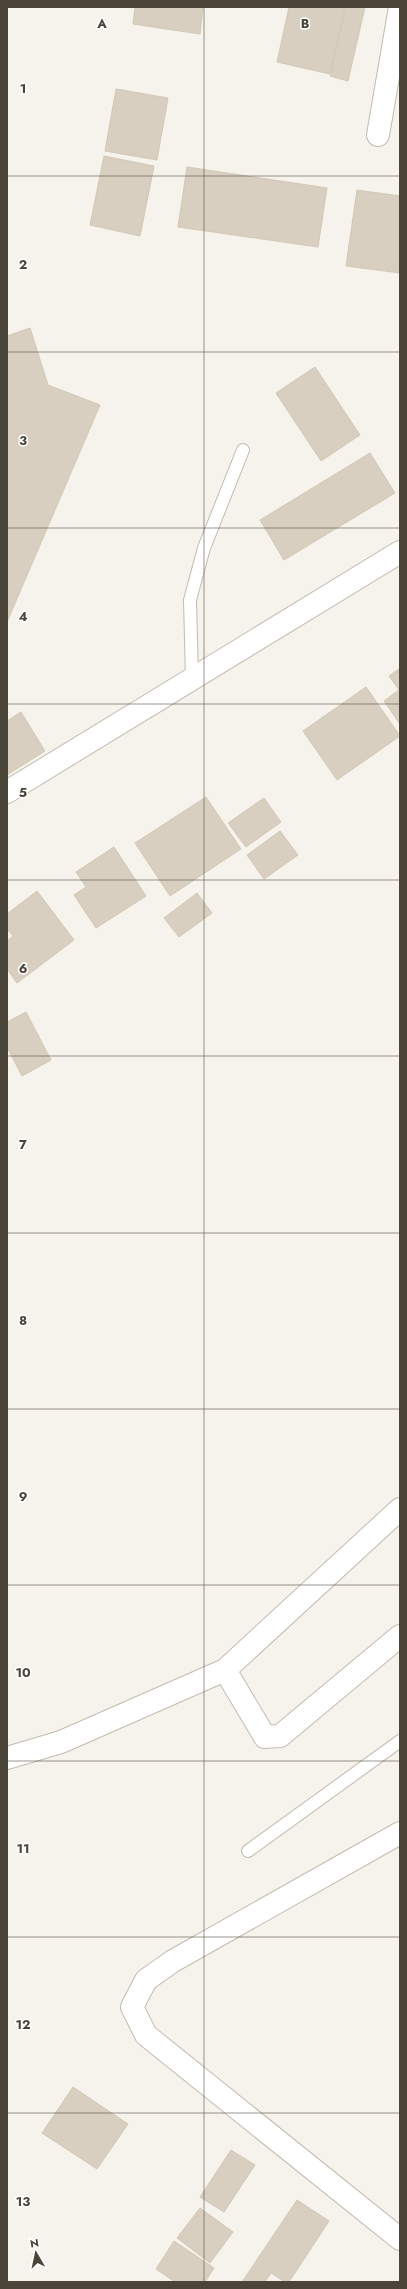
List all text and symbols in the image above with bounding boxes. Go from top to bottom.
text: A [96,14,107,33]
text: B [301,14,310,33]
text: 1 [20,79,26,98]
text: 2 [19,255,27,274]
text: 3 [19,431,27,450]
text: 4 [18,607,28,626]
text: 5 [19,783,27,802]
text: 6 [19,959,28,978]
text: 7 [19,1135,27,1154]
text: 8 [19,1311,27,1330]
text: 9 [19,1487,28,1506]
text: 10 [15,1663,31,1682]
text: 11 [16,1839,30,1858]
text: 12 [15,2015,31,2034]
text: 13 [16,2192,30,2211]
north arrow [16,2233,56,2273]
text: N [29,2235,40,2252]

